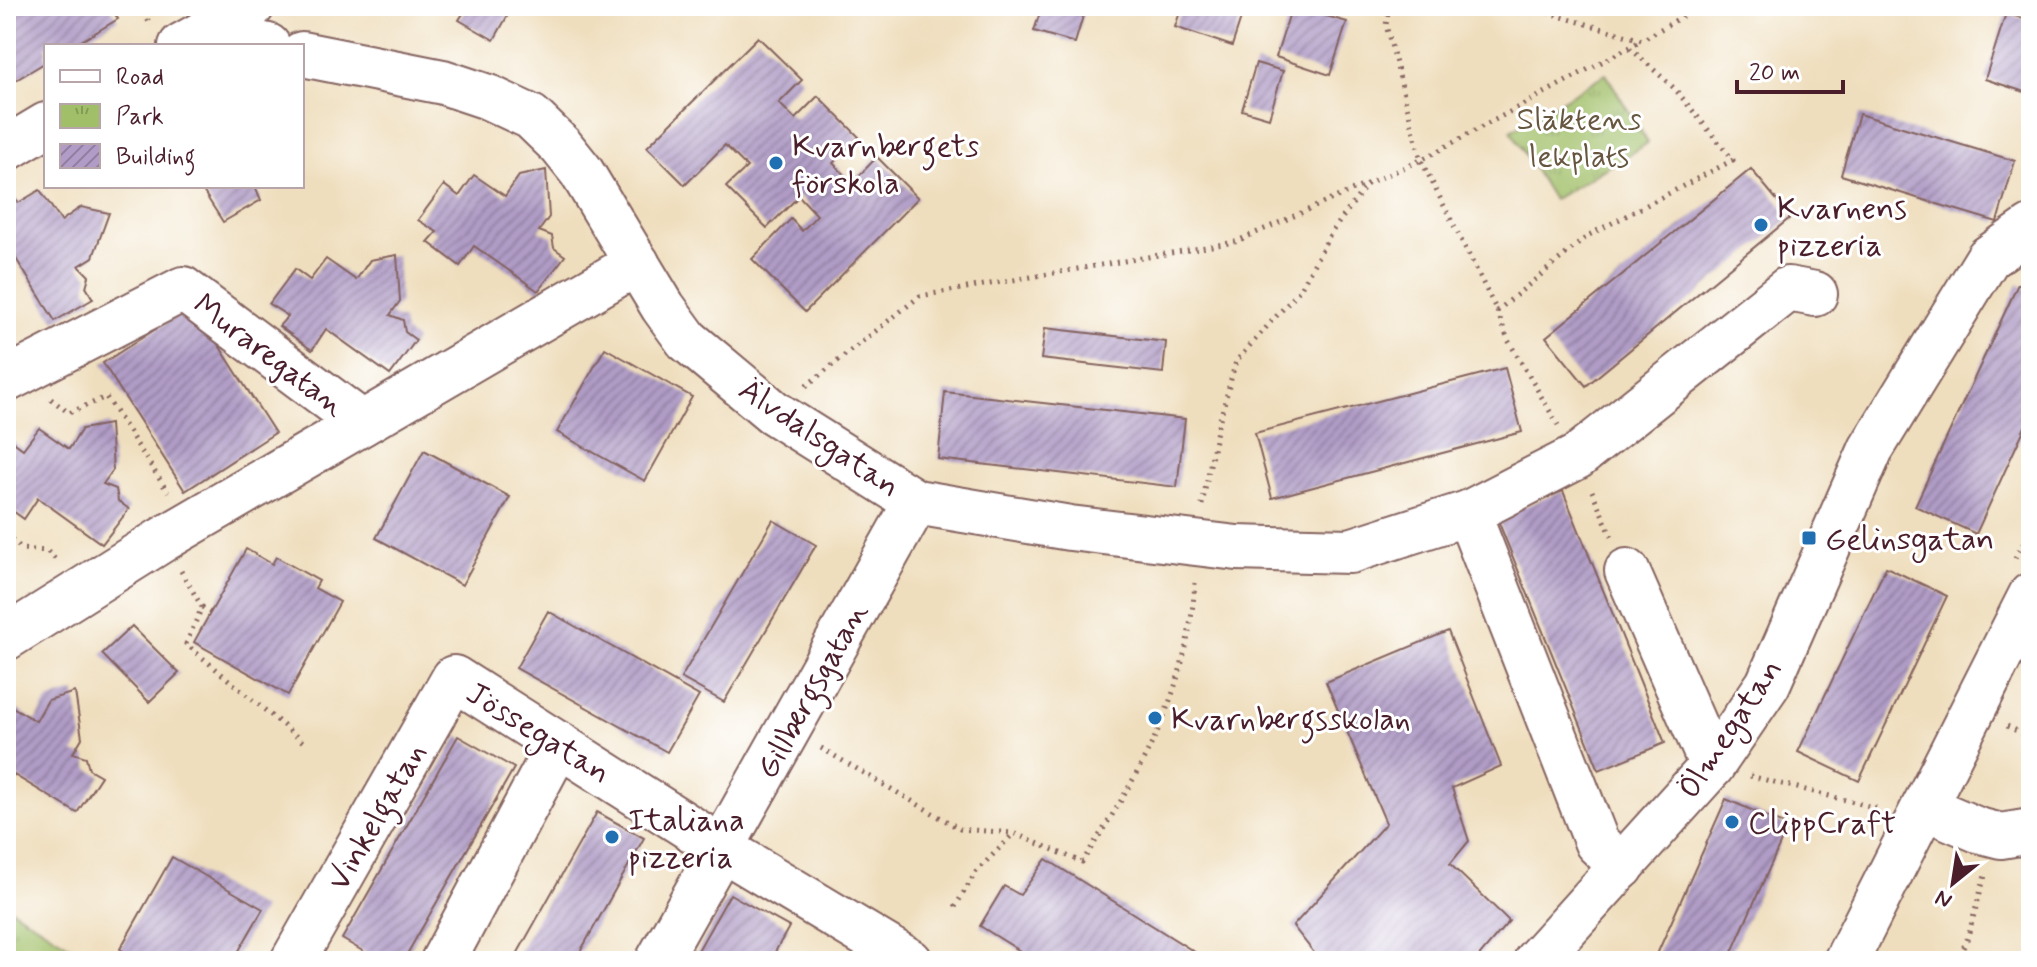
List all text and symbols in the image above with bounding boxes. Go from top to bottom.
legend [44,44,304,188]
scale bar [1737,44,1843,94]
text: 20 m [1749,58,1800,89]
text: Road [116,62,164,93]
park label: Släktens lekplats [1516,99,1642,178]
text: Park [116,102,164,133]
place label: Kvarnbergets förskola [792,126,979,205]
text: Building [116,142,196,176]
marker: Kvarnbergets förskola [767,154,785,172]
place label: Kvarnens pizzeria [1777,188,1907,267]
marker: Kvarnens pizzeria [1752,216,1770,234]
street label: Muraregatan [184,285,353,427]
street label: Älvdalsgatan [729,369,908,510]
place label: Gelinsgatan [1825,519,1994,563]
marker: Gelinsgatan [1800,529,1818,547]
street label: Gillbergsgatan [747,595,881,788]
street label: Ölmegatan [1669,651,1794,808]
street label: Jössegatan [457,673,618,796]
place label: Kvarnbergsskolan [1171,699,1411,744]
marker: Kvarnbergsskolan [1146,709,1164,727]
street label: Vinkelgatan [319,735,440,900]
place label: Italiana pizzeria [628,800,745,879]
place label: ClippCraft [1748,803,1896,845]
marker: ClippCraft [1723,813,1741,831]
marker: Italiana pizzeria [603,828,621,846]
north arrow [1913,843,1993,923]
text: N [1931,883,1957,914]

